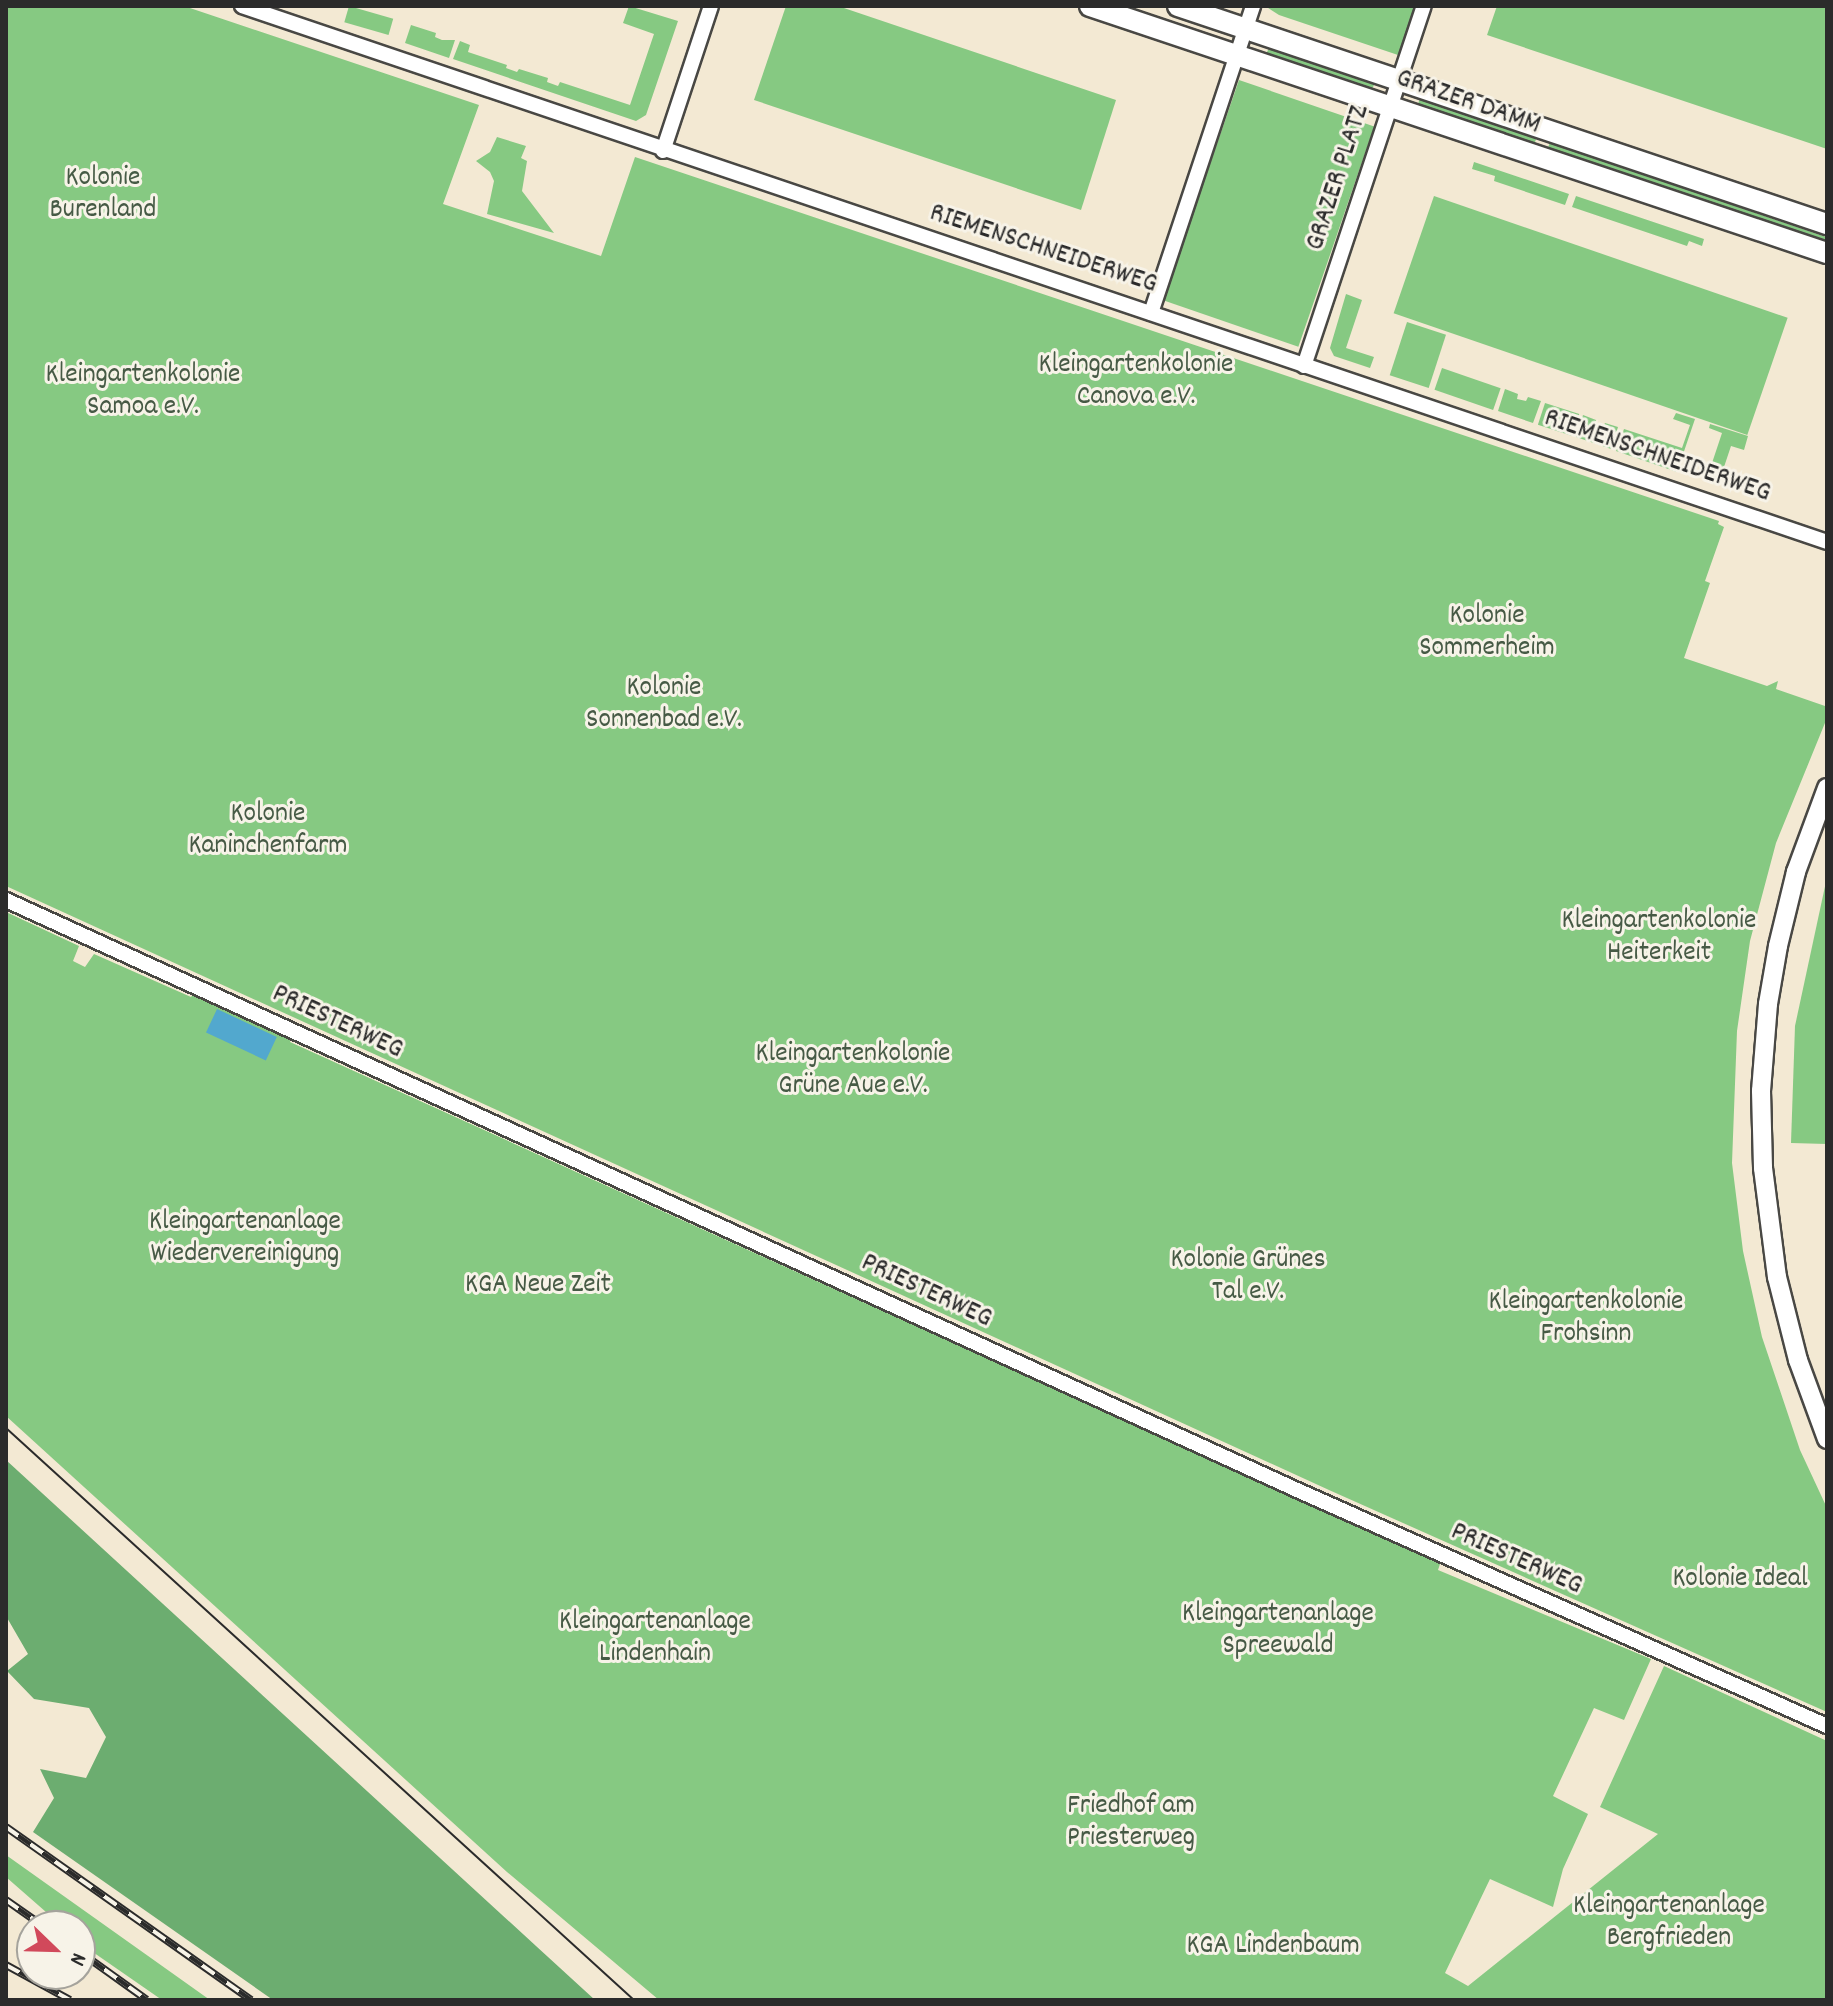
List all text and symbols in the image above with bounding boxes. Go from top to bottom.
street label: GRAZER DAMM [1391,63,1545,143]
street label: GRAZER PLATZ [1300,101,1378,255]
park label: Kolonie Burenland [50,162,156,228]
street label: RIEMENSCHNEIDERWEG [925,197,1161,303]
park label: Kleingartenkolonie Canova e.V. [1039,349,1233,415]
park label: Kleingartenkolonie Samoa e.V. [46,359,240,425]
street label: RIEMENSCHNEIDERWEG [1539,402,1775,512]
park label: Kolonie Sommerheim [1419,600,1555,666]
park label: Kolonie Sonnenbad e.V. [586,672,742,738]
park label: Kolonie Kaninchenfarm [188,798,348,864]
park label: Kleingartenkolonie Heiterkeit [1562,905,1756,971]
street label: PRIESTERWEG [266,978,408,1068]
park label: Kleingartenkolonie Grüne Aue e.V. [756,1038,950,1104]
park label: Kleingartenanlage Wiedervereinigung [149,1206,341,1272]
park label: Kolonie Grünes Tal e.V. [1171,1244,1325,1310]
street label: PRIESTERWEG [855,1247,997,1337]
park label: KGA Neue Zeit [465,1269,611,1303]
park label: Kleingartenkolonie Frohsinn [1489,1286,1683,1352]
street label: PRIESTERWEG [1445,1516,1587,1604]
park label: Kolonie Ideal [1672,1563,1808,1597]
park label: Kleingartenanlage Spreewald [1182,1598,1374,1664]
park label: Kleingartenanlage Lindenhain [559,1606,751,1672]
park label: Friedhof am Priesterweg [1067,1790,1195,1856]
park label: Kleingartenanlage Bergfrieden [1573,1890,1765,1956]
north arrow [16,1910,96,1990]
park label: KGA Lindenbaum [1186,1930,1360,1964]
text: N [60,1948,93,1970]

